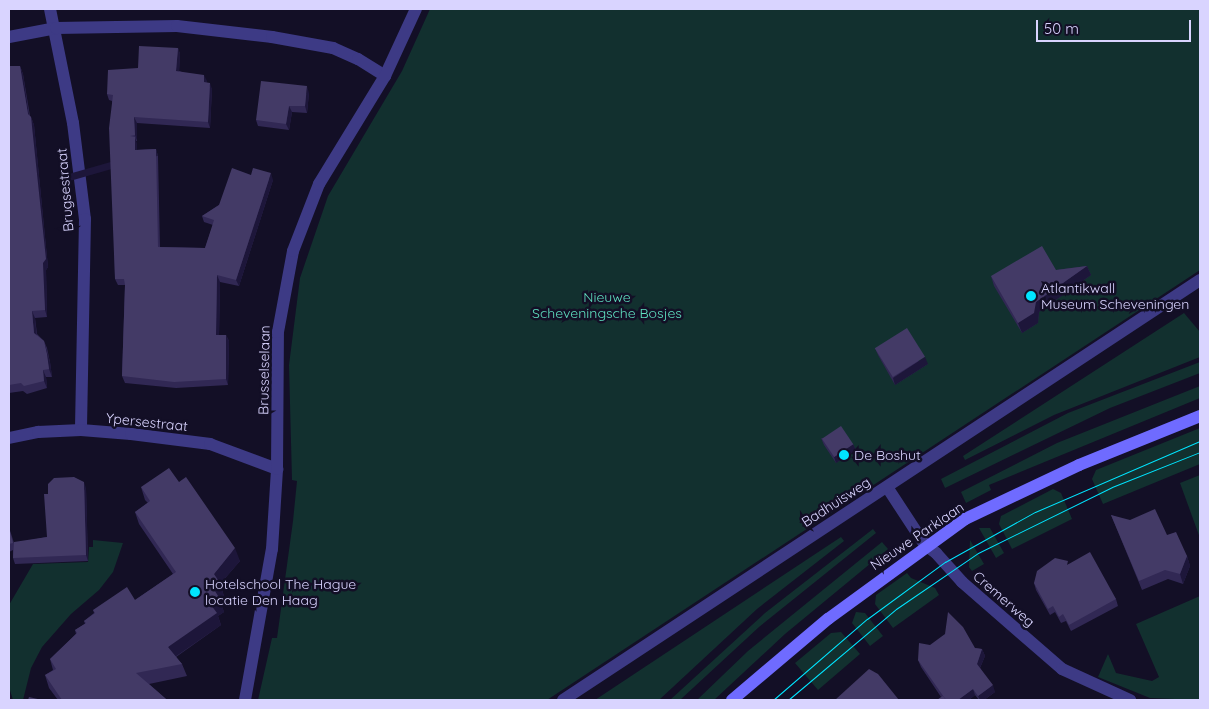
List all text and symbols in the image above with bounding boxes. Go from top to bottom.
scale bar [1039,10,1194,42]
text: 50 m [1044,19,1079,38]
street label: Brugsestraat [53,148,77,232]
place label: Atlantikwall Museum Scheveningen [1041,280,1189,312]
park label: Nieuwe Scheveningsche Bosjes [532,289,682,322]
marker: Atlantikwall Museum Scheveningen [1025,290,1037,302]
street label: Brusselselaan [255,325,273,415]
street label: Ypersestraat [105,409,189,435]
place label: De Boshut [854,447,921,463]
marker: De Boshut [838,449,850,461]
street label: Badhuisweg [798,474,874,530]
street label: Nieuwe Parklaan [867,498,967,574]
street label: Cremerweg [970,568,1038,630]
place label: Hotelschool The Hague locatie Den Haag [205,576,356,608]
marker: Hotelschool The Hague locatie Den Haag [189,586,201,598]

